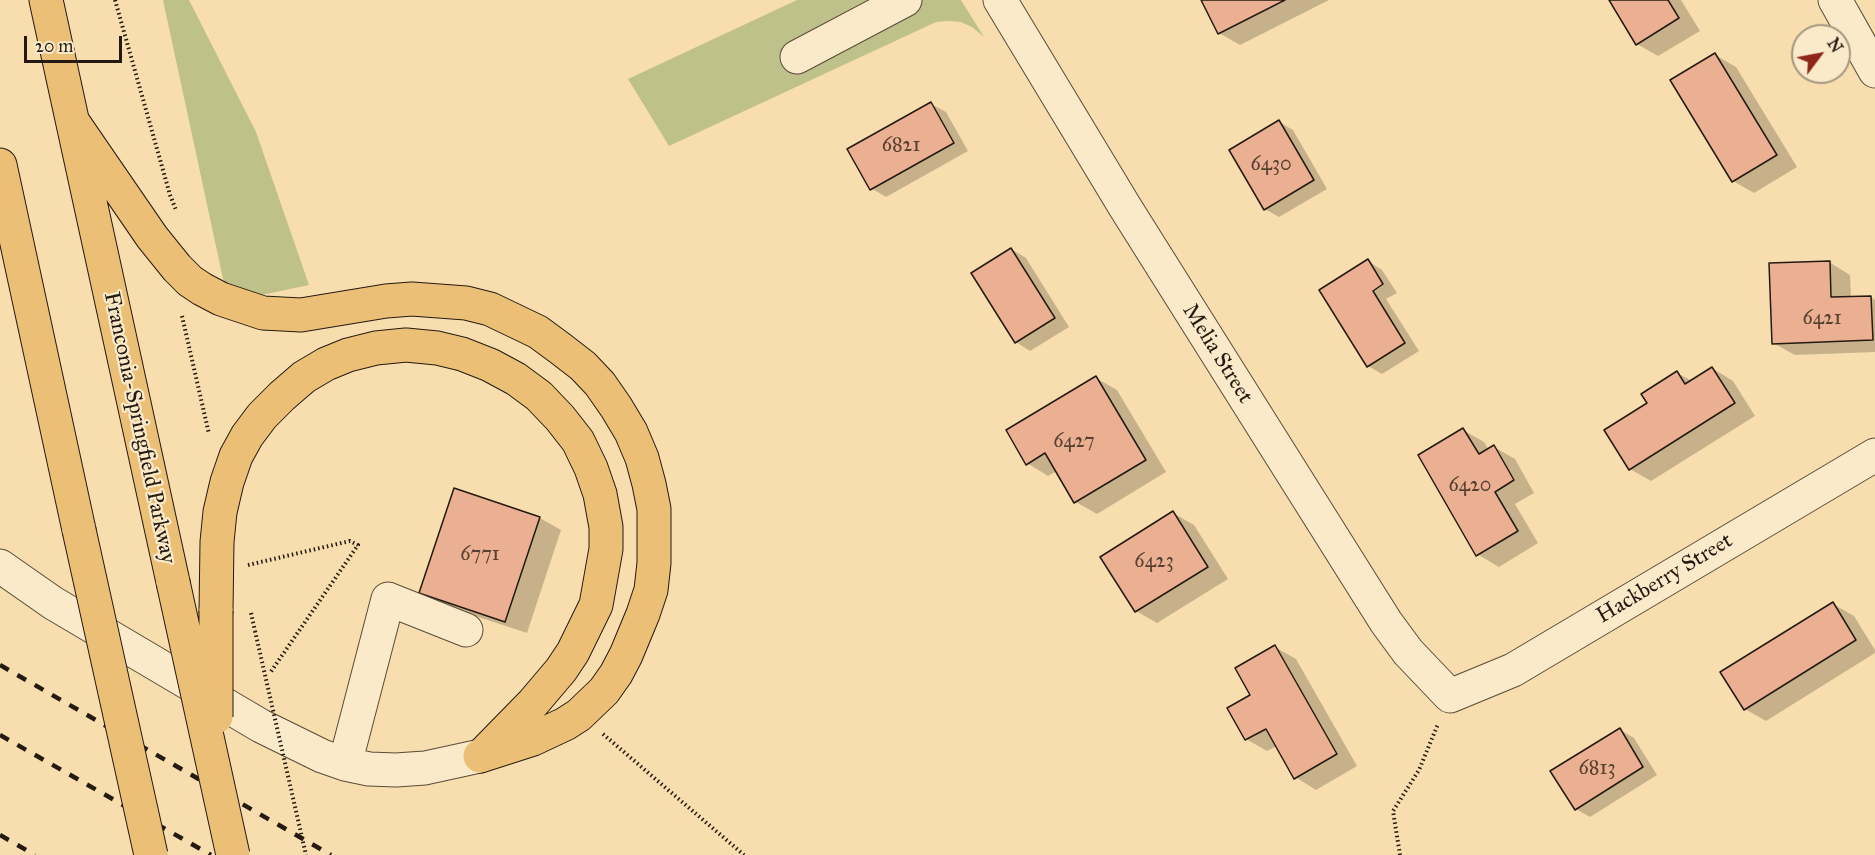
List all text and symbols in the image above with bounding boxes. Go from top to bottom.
scale bar [27,24,124,62]
north arrow [1791,24,1851,84]
text: N [1823,34,1847,56]
text: 20 m [35,35,73,57]
house number: 6821 [882,134,920,158]
house number: 6430 [1250,153,1292,177]
street label: Franconia-Springfield Parkway [97,290,181,566]
street label: Melia Street [1176,299,1258,409]
house number: 6421 [1802,307,1842,331]
house number: 6427 [1053,430,1095,454]
house number: 6420 [1449,474,1491,498]
street label: Hackberry Street [1592,528,1738,630]
house number: 6771 [460,543,500,567]
house number: 6423 [1134,550,1174,574]
house number: 6813 [1579,757,1615,781]

